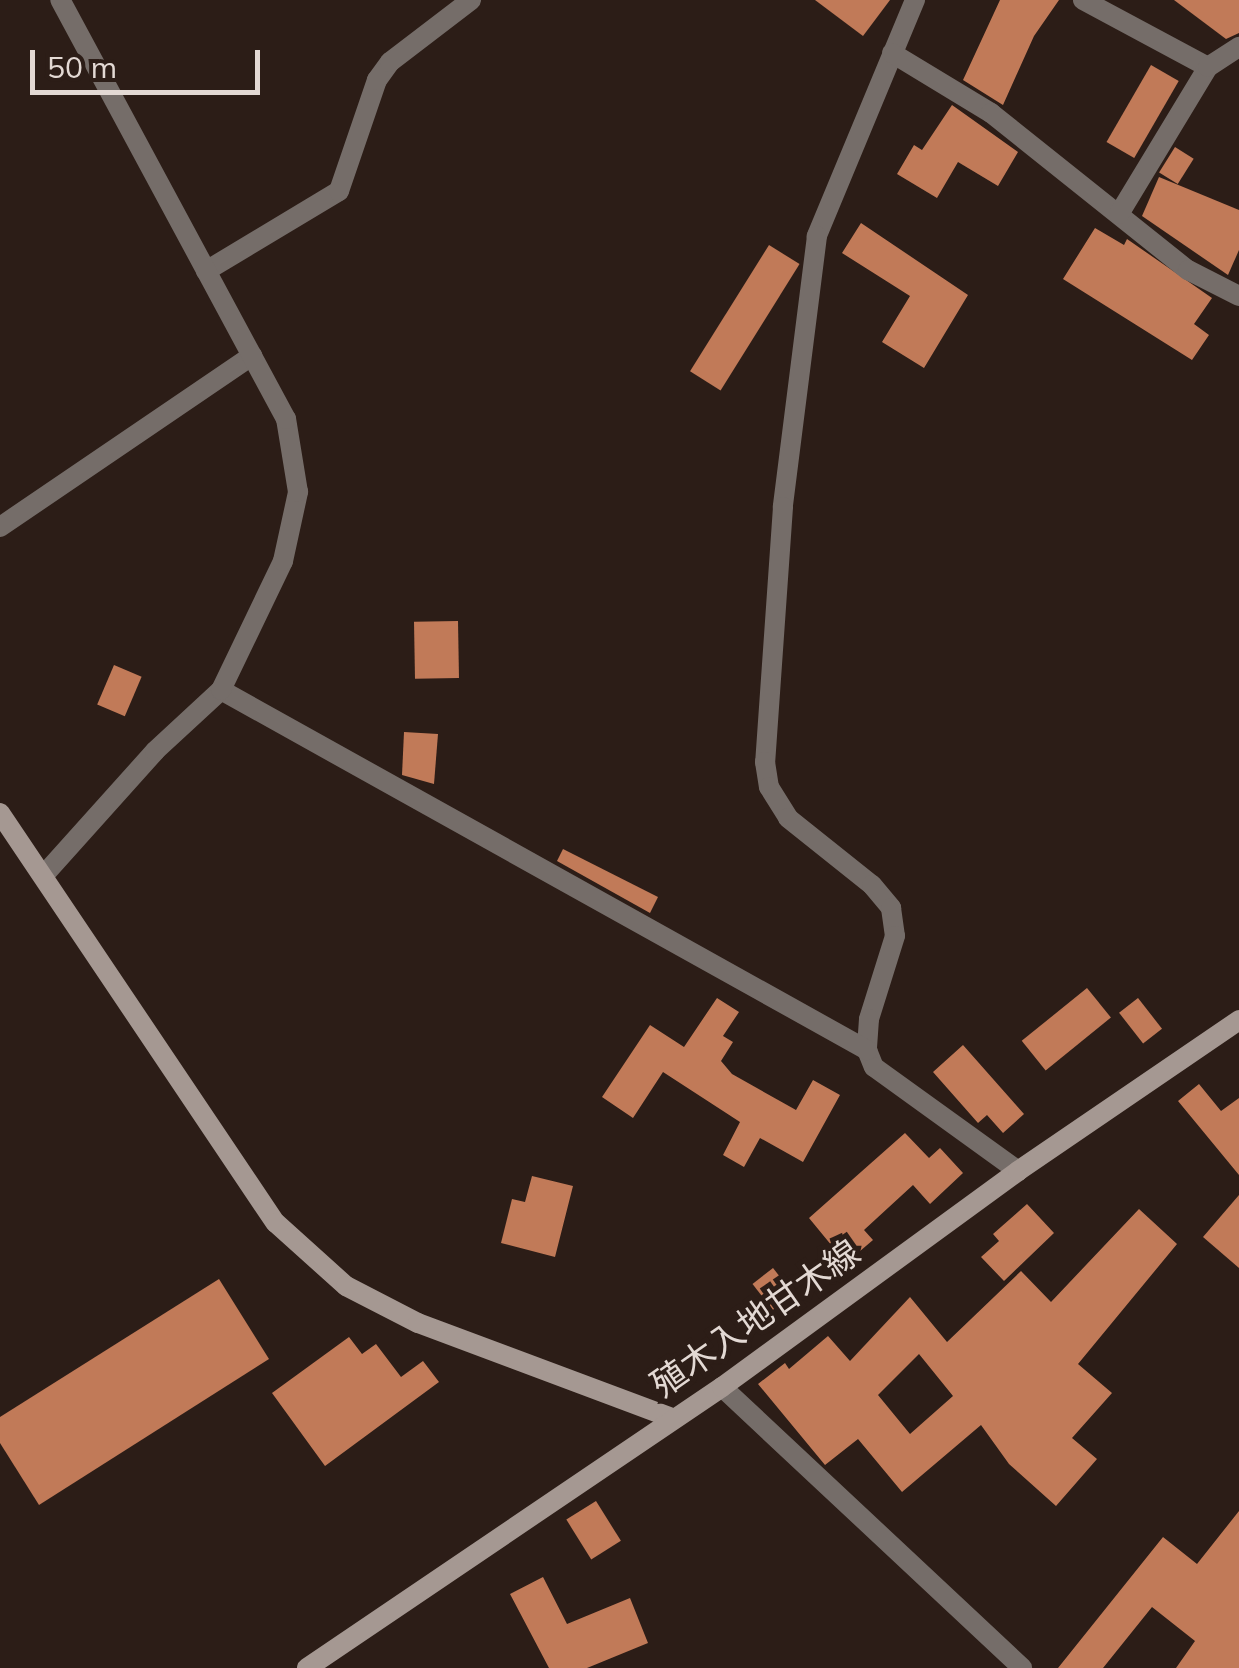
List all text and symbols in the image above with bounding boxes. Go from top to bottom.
scale bar [35,30,265,92]
text: 50 m [47,48,117,86]
street label: 殖木入地甘木線 [643,1231,867,1405]

